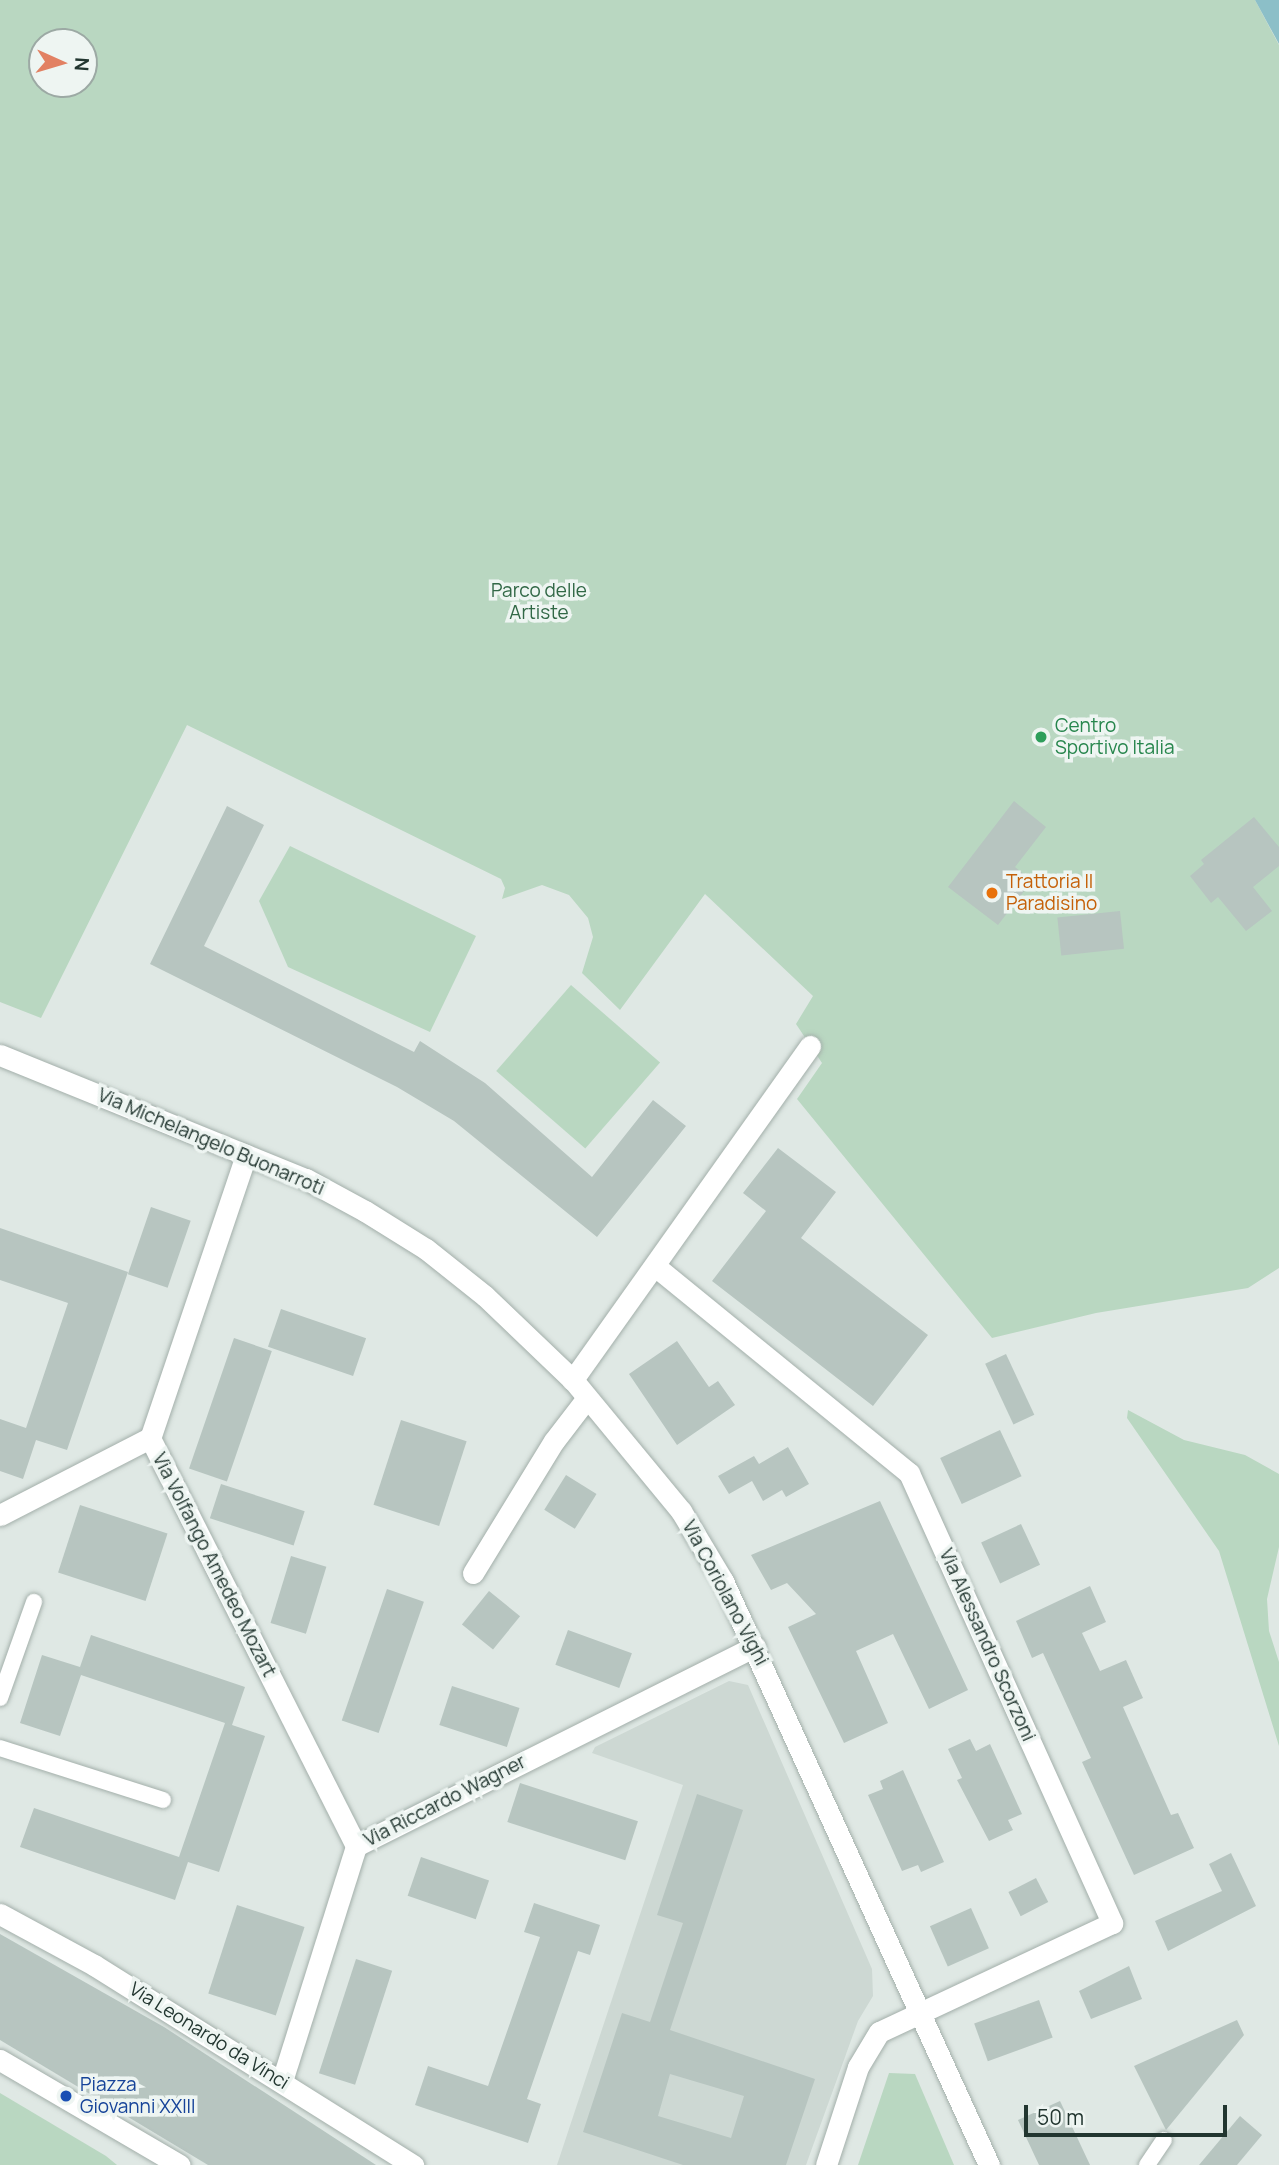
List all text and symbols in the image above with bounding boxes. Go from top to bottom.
north arrow [28,28,98,98]
text: N [69,57,95,72]
park label: Parco delle Artiste [491,580,587,624]
place label: Centro Sportivo Italia [1055,715,1174,759]
marker: Centro Sportivo Italia [1033,729,1049,745]
place label: Trattoria Il Paradisino [1006,871,1097,915]
marker: Trattoria Il Paradisino [984,885,1000,901]
street label: Via Michelangelo Buonarroti [94,1084,328,1200]
street label: Via Volfango Amedeo Mozart [147,1449,281,1681]
street label: Via Coriolano Vighi [677,1517,773,1669]
street label: Via Alessandro Scorzoni [934,1545,1040,1745]
street label: Via Riccardo Wagner [360,1750,530,1852]
street label: Via Leonardo da Vinci [125,1978,293,2094]
place label: Piazza Giovanni XXIII [80,2074,195,2118]
marker: Piazza Giovanni XXIII [58,2088,74,2104]
scale bar [1027,2092,1230,2136]
text: 50 m [1037,2103,1084,2131]

